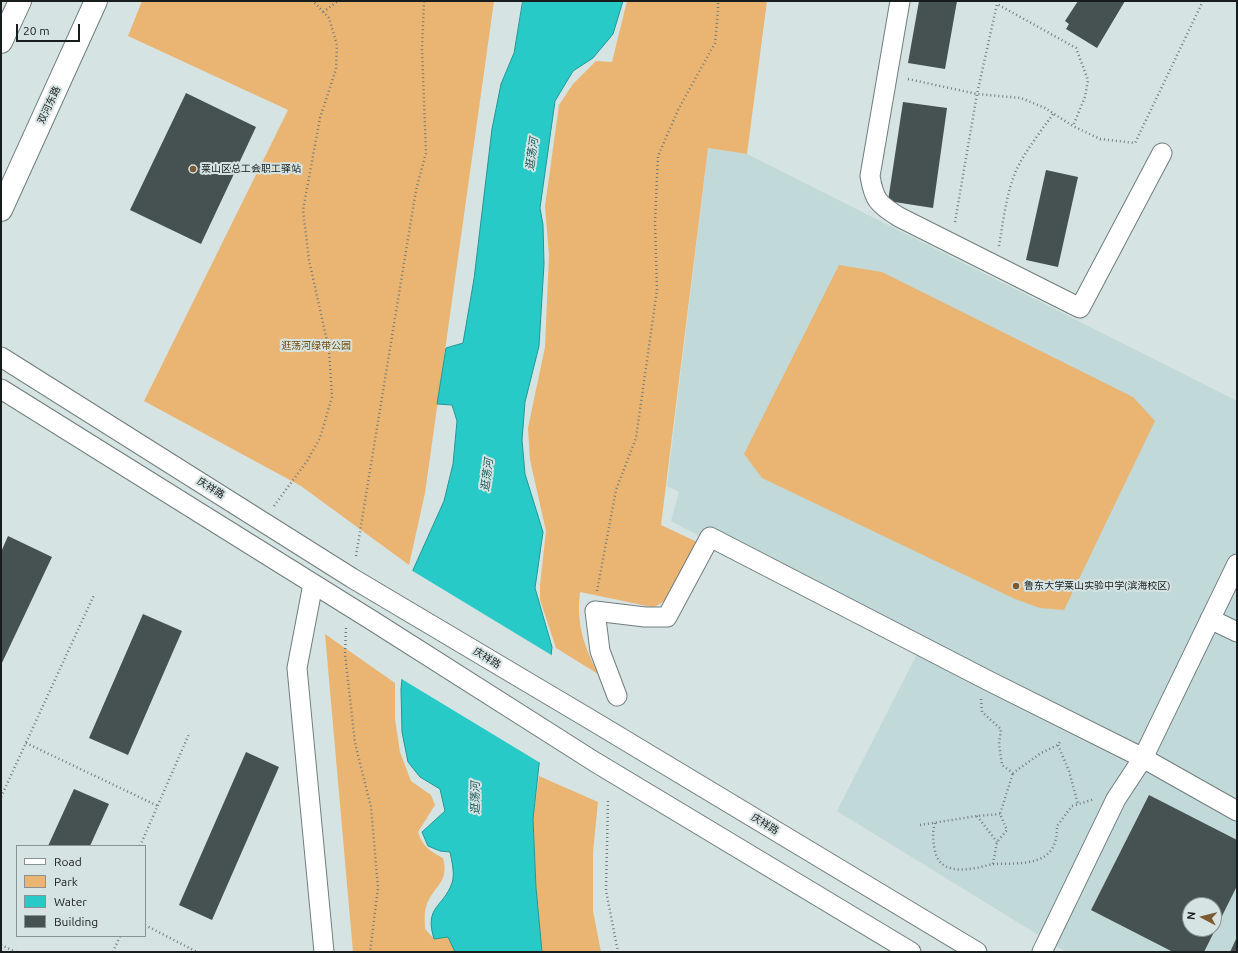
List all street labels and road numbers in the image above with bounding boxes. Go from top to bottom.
street label: 双河东路 [35,84,63,126]
street label: 庆祥路 [195,475,227,501]
street label: 庆祥路 [471,645,503,671]
street label: 庆祥路 [749,811,781,837]

